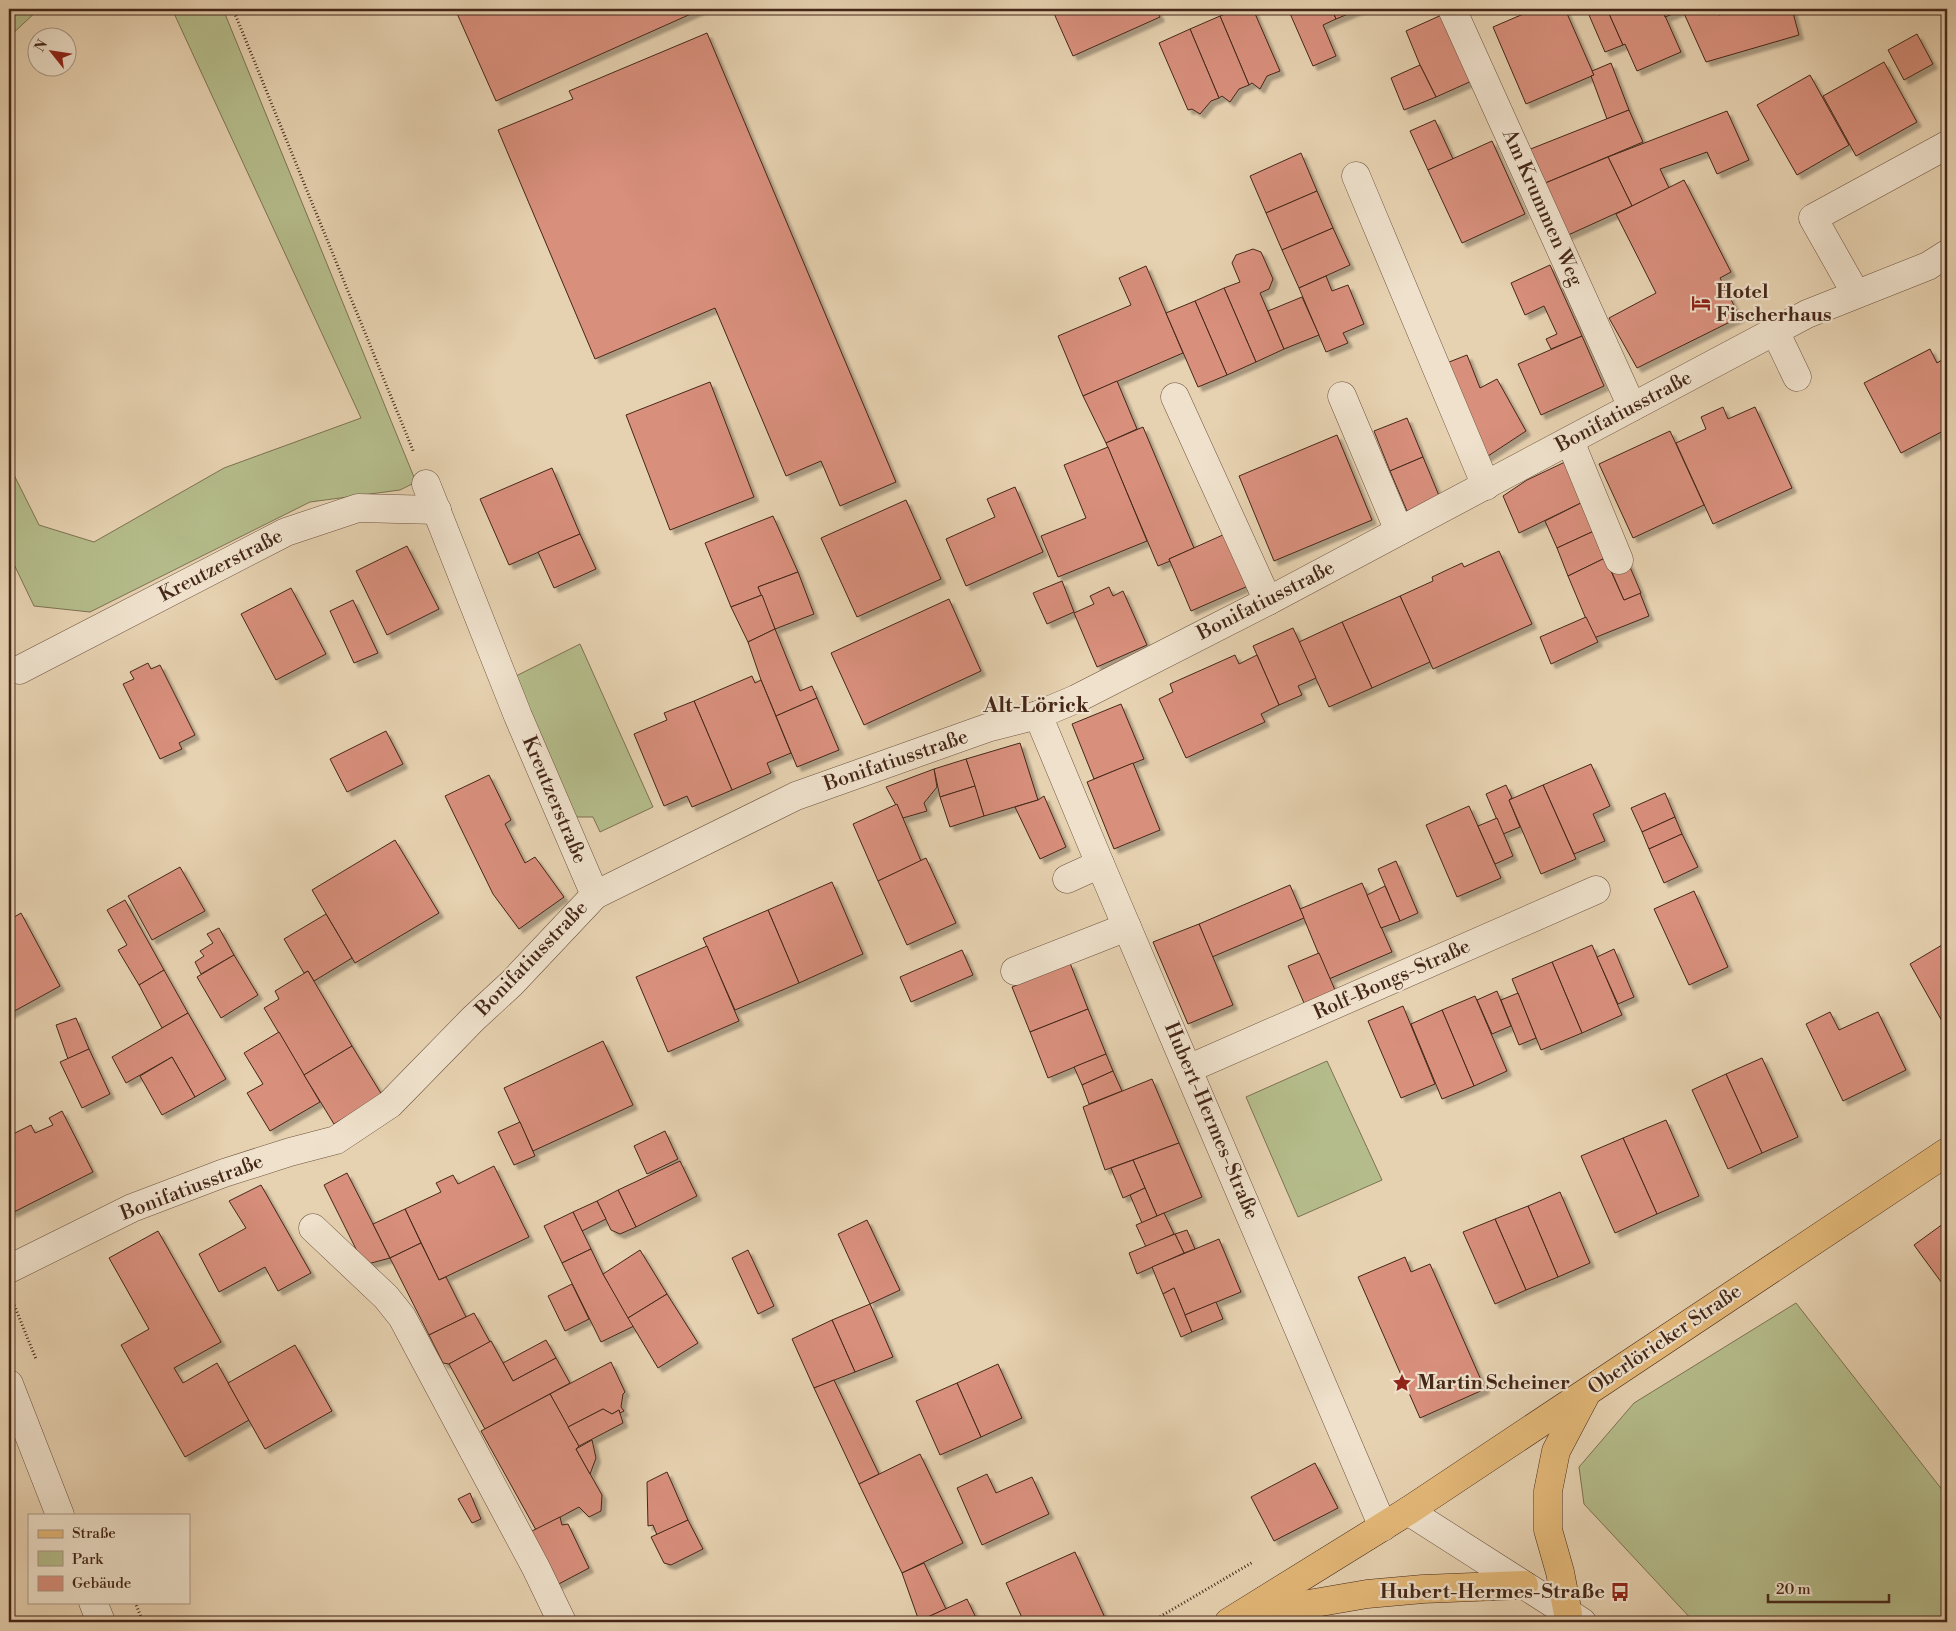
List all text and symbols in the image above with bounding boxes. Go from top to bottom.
north arrow [28,28,78,78]
text: N [31,37,52,55]
street label: Am Krummen Weg [1496,125,1588,291]
place label: Hotel Fischerhaus [1716,280,1832,328]
hotel icon: Hotel Fischerhaus [1690,292,1712,314]
street label: Bonifatiusstraße [1551,366,1697,459]
street label: Kreutzerstraße [155,524,287,608]
street label: Bonifatiusstraße [1192,556,1339,647]
district label: Alt-Lörick [982,693,1090,719]
street label: Bonifatiusstraße [820,725,971,798]
street label: Kreutzerstraße [516,733,592,867]
street label: Bonifatiusstraße [470,896,593,1023]
street label: Rolf-Bongs-Straße [1310,934,1474,1026]
street label: Hubert-Hermes-Straße [1158,1019,1264,1223]
street label: Bonifatiusstraße [116,1149,267,1227]
street label: Oberlöricker Straße [1583,1279,1747,1401]
place label: Martin Scheiner [1417,1371,1570,1396]
place icon: Martin Scheiner [1391,1372,1413,1394]
legend [28,1514,190,1604]
text: Straße [72,1524,116,1543]
text: Park [72,1550,104,1569]
scale bar [1768,1571,1890,1603]
text: Gebäude [72,1574,131,1593]
place label: Hubert-Hermes-Straße [1380,1580,1605,1605]
text: 20 m [1776,1580,1811,1599]
bus stop icon: Hubert-Hermes-Straße [1609,1581,1631,1603]

